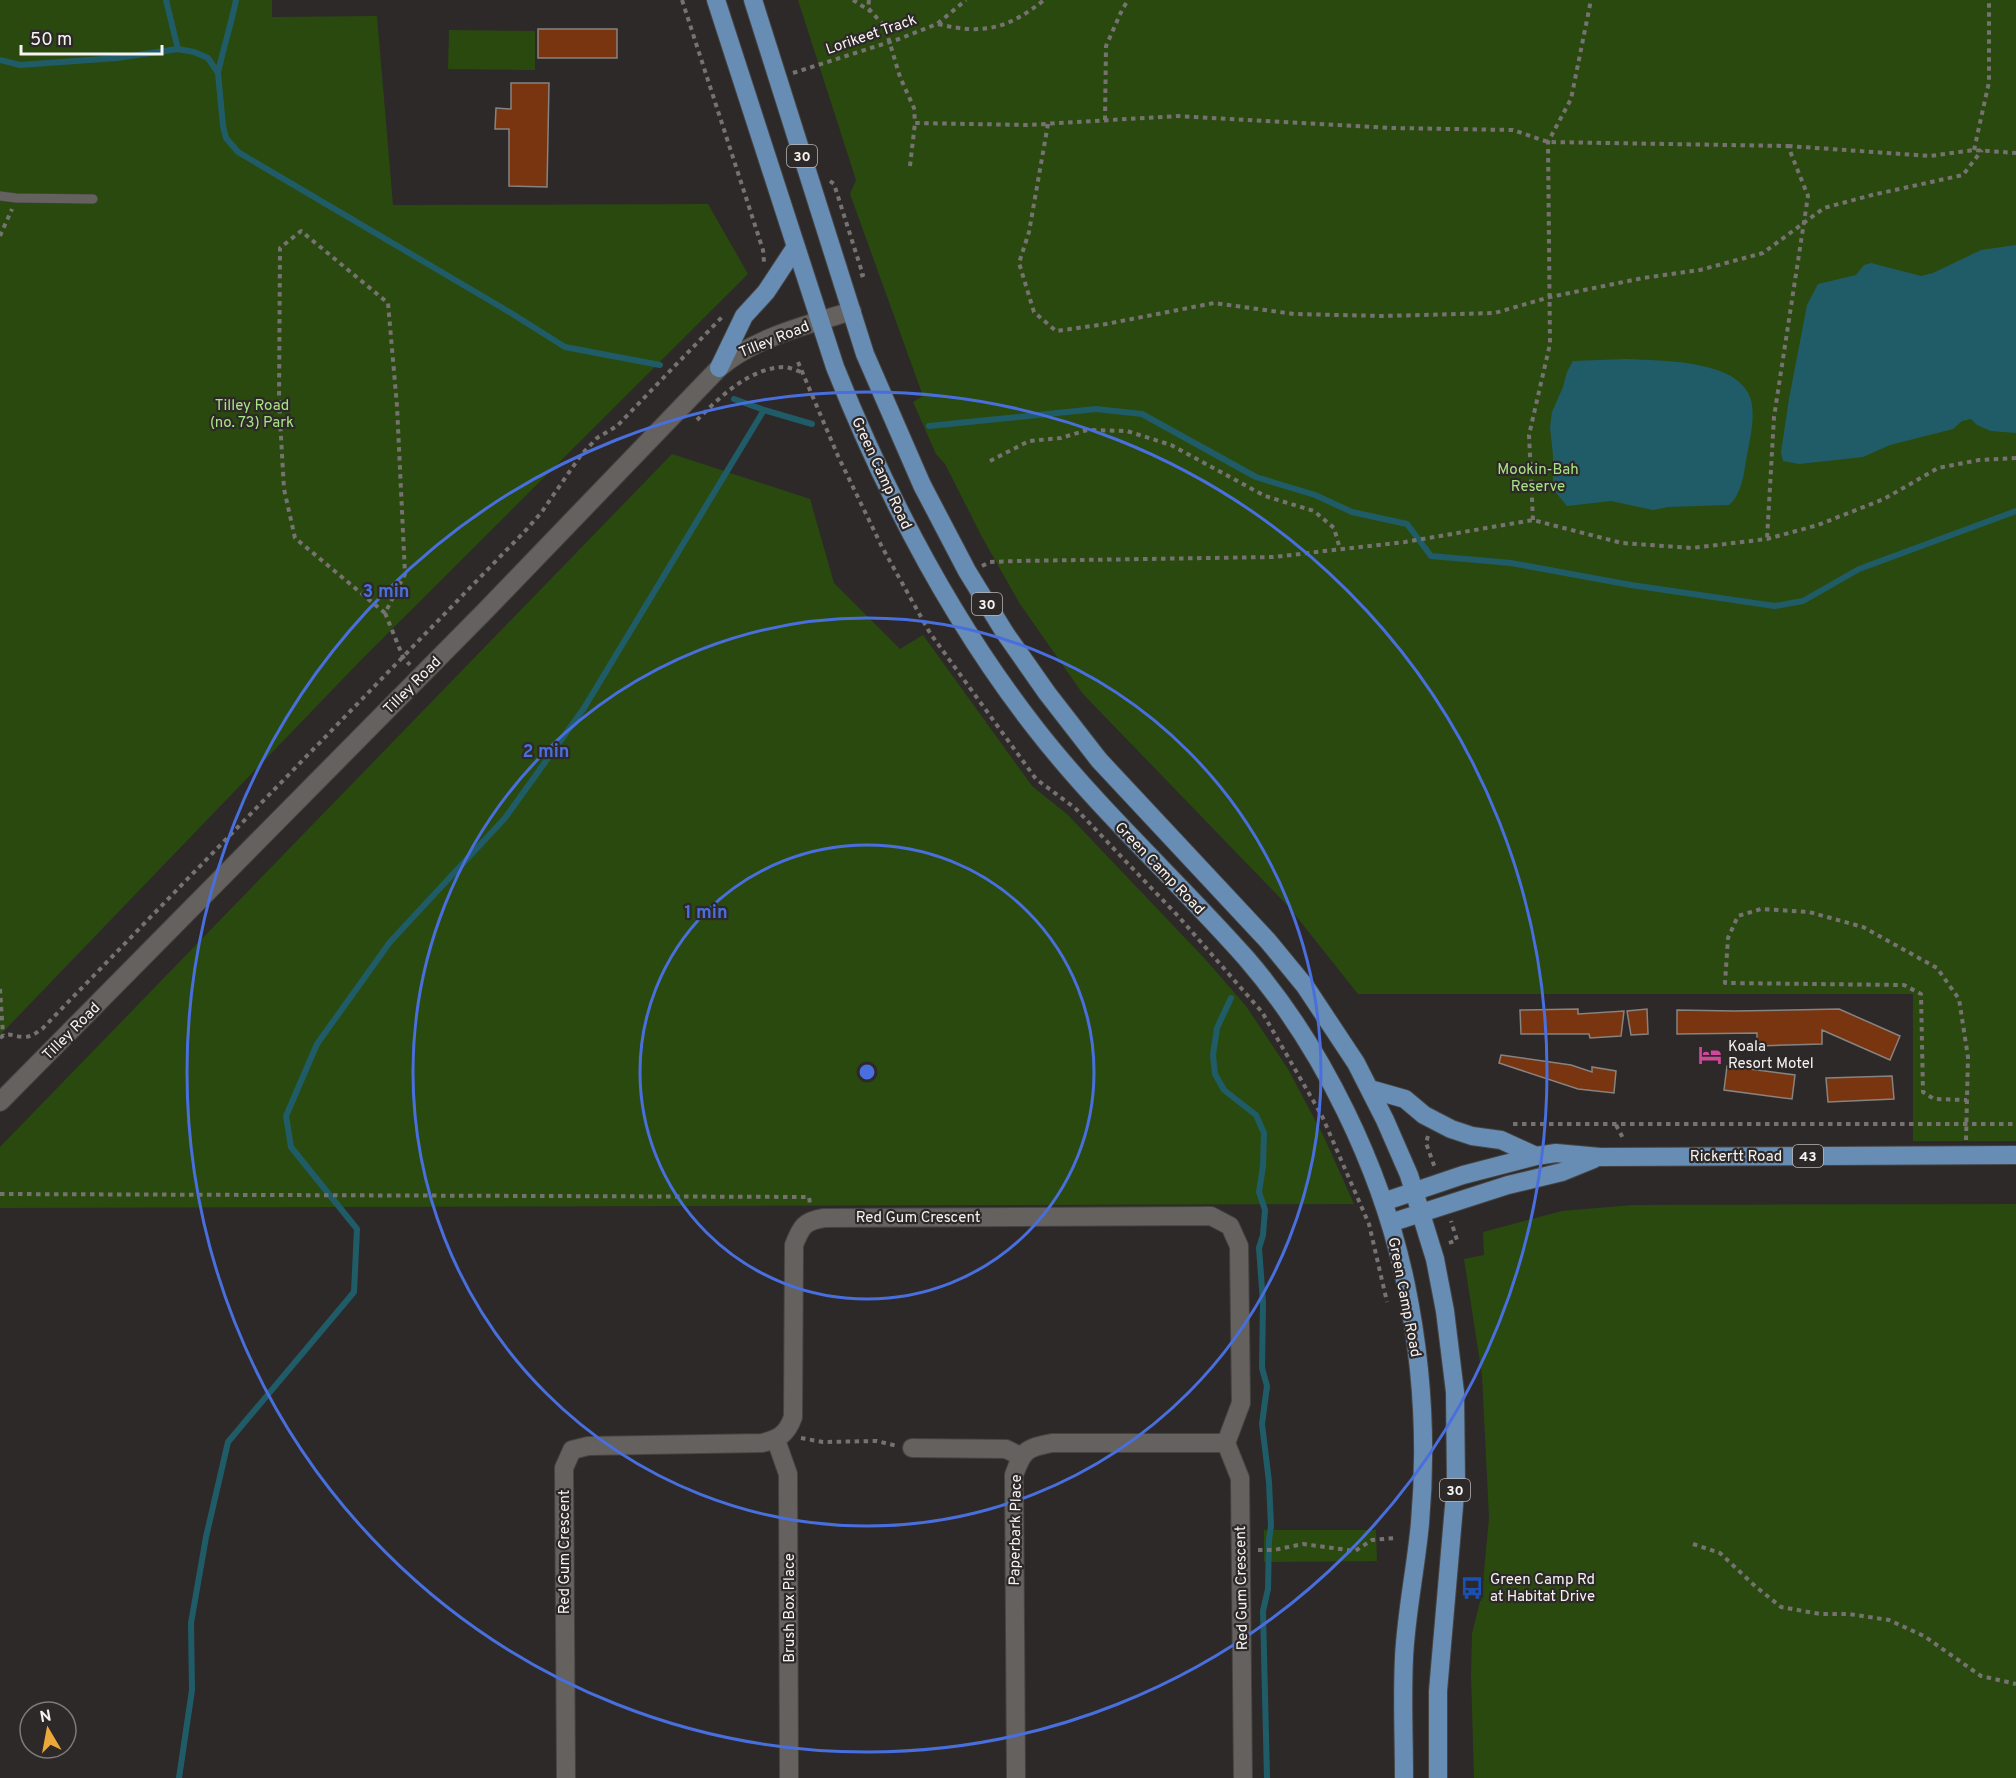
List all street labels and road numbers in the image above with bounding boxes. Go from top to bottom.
street label: Lorikeet Track [823,11,920,60]
road number: 30 [787,145,817,167]
street label: Tilley Road [737,318,813,363]
street label: Green Camp Road [846,414,915,533]
road number: 30 [972,593,1002,615]
street label: Tilley Road [380,653,446,719]
street label: Green Camp Road [1110,819,1208,919]
street label: Tilley Road [39,999,105,1065]
road number: 43 [1793,1145,1823,1167]
street label: Rickertt Road [1690,1148,1782,1167]
street label: Red Gum Crescent [856,1209,980,1228]
street label: Green Camp Road [1383,1236,1424,1359]
street label: Paperbark Place [1006,1474,1027,1586]
road number: 30 [1440,1479,1470,1501]
street label: Red Gum Crescent [556,1490,575,1614]
street label: Red Gum Crescent [1232,1525,1253,1650]
street label: Brush Box Place [781,1553,800,1663]

